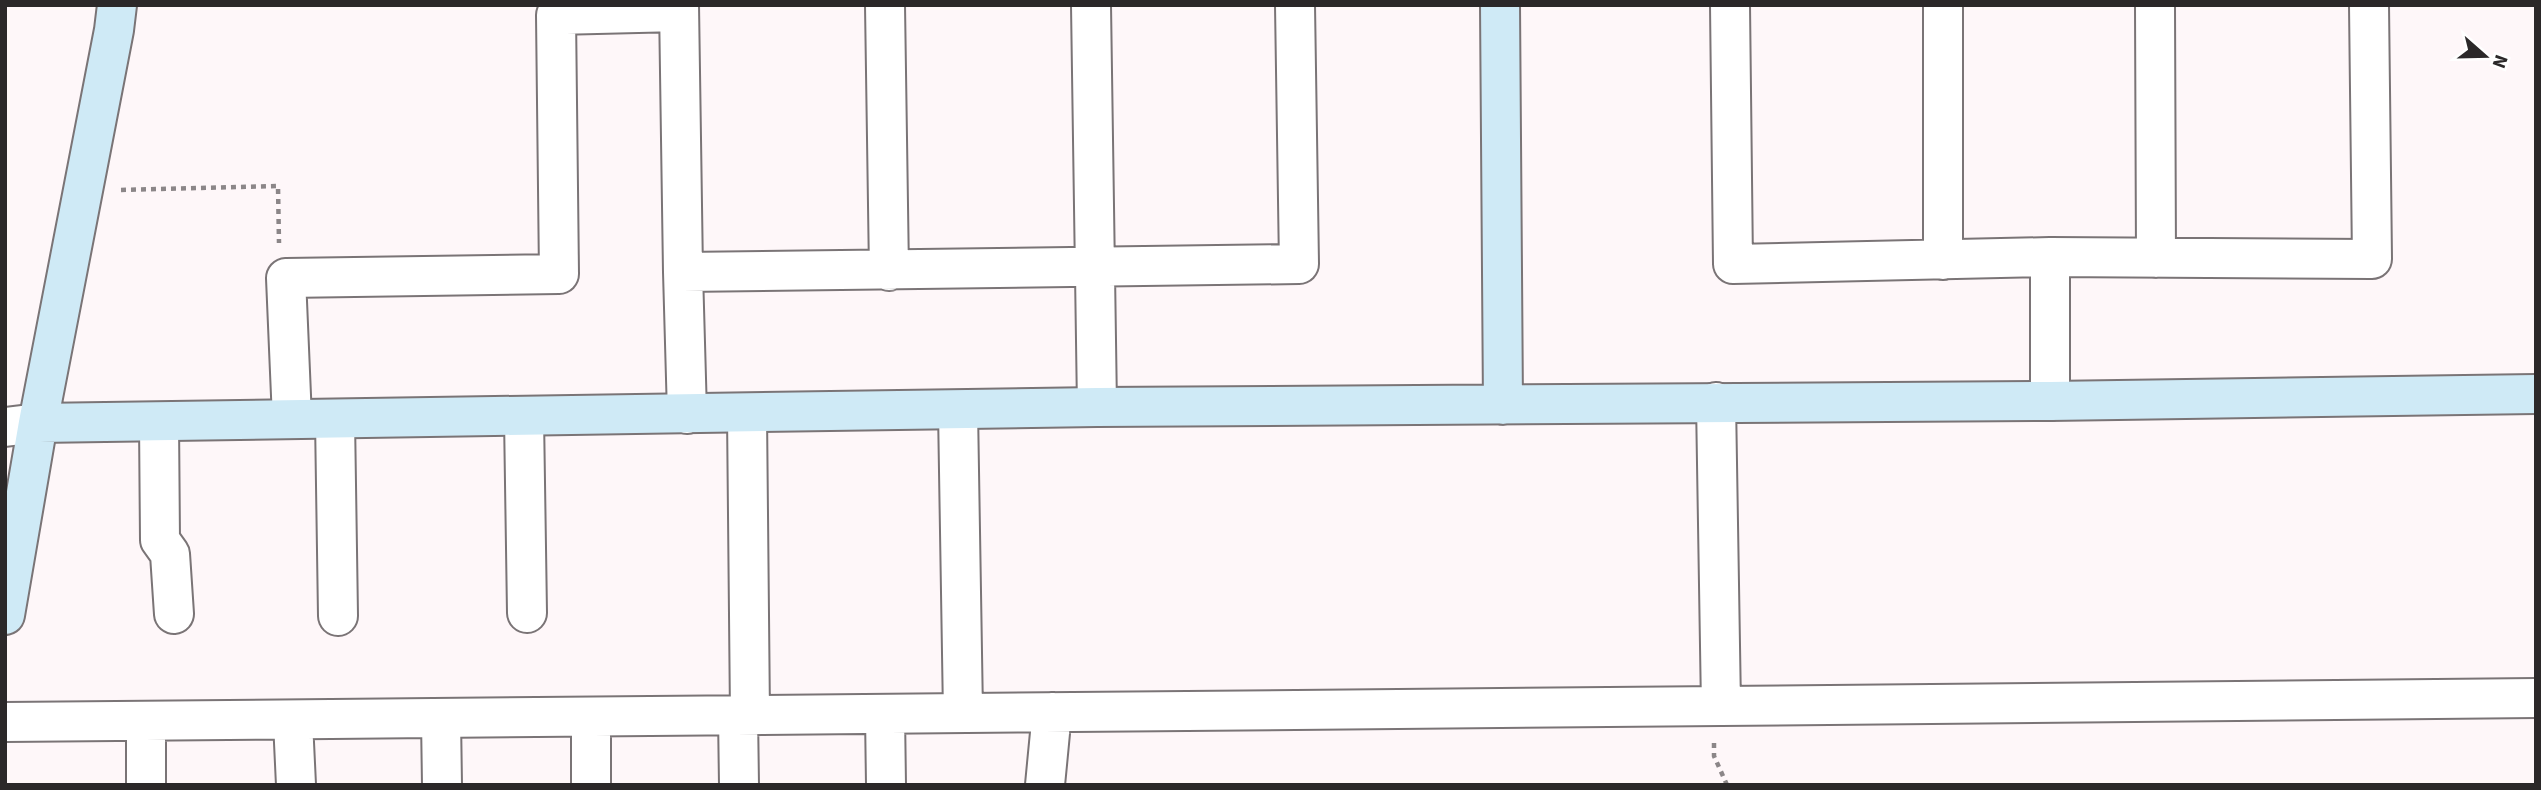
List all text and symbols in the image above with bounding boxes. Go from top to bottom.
north arrow [2450,21,2520,91]
text: N [2485,51,2514,72]

